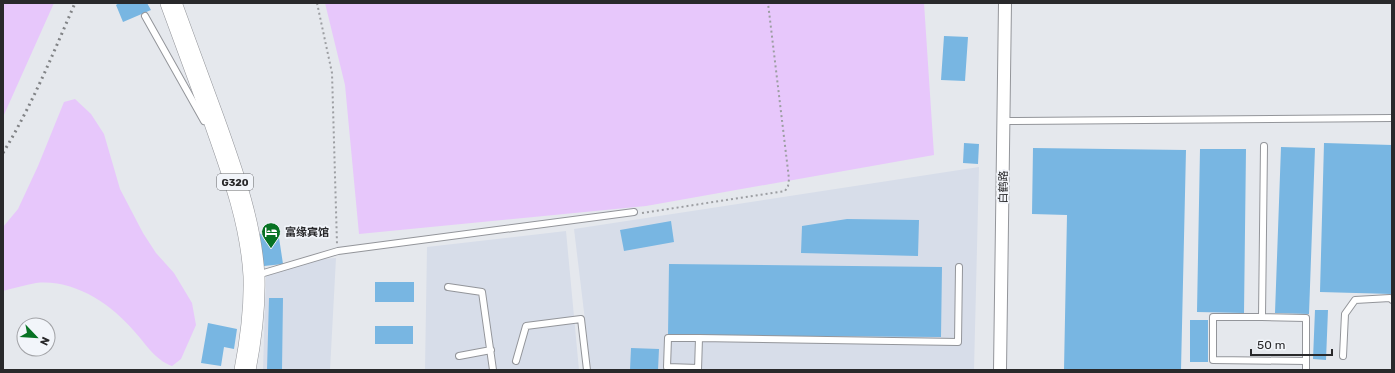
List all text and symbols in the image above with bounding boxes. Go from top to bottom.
street label: 白鹤路 [997,170,1010,204]
road number: G320 [217,174,253,190]
hotel icon: 富缘宾馆 [260,221,282,249]
place label: 富缘宾馆 [285,226,329,239]
north arrow [16,317,56,357]
scale bar [1251,331,1332,357]
text: N [37,335,52,347]
text: 50 m [1257,338,1285,352]

